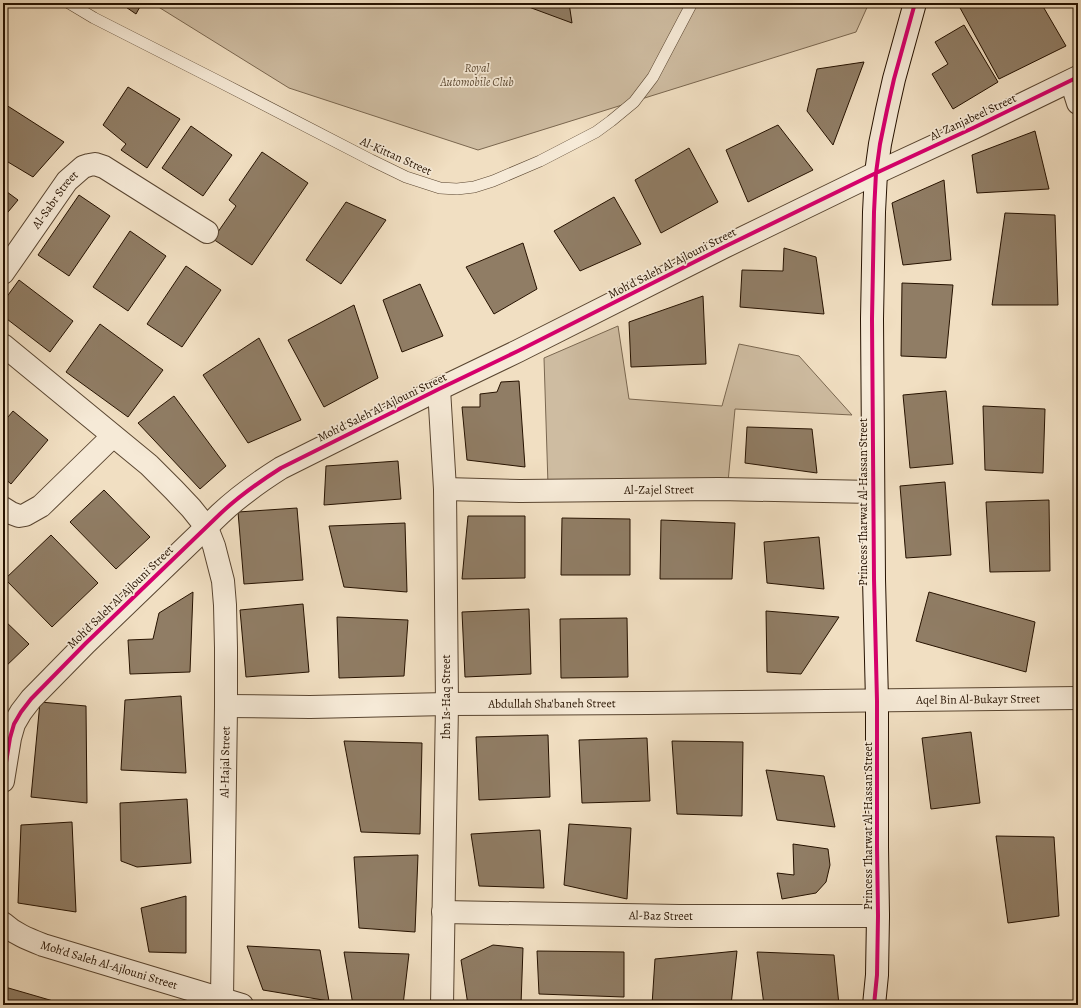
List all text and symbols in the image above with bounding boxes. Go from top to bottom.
park label: Royal Automobile Club [439,60,514,90]
street label: Al-Zanjabeel Street [926,90,1019,144]
street label: Al-Kittan Street [357,133,434,179]
street label: Al-Sabr Street [28,167,82,233]
street label: Moh'd Saleh Al-Ajlouni Street [605,224,739,302]
street label: Moh'd Saleh Al-Ajlouni Street [315,369,449,445]
street label: Princess Tharwat Al-Hassan Street [855,418,871,586]
street label: Al-Zajel Street [623,481,694,498]
street label: Moh'd Saleh Al-Ajlouni Street [63,542,177,652]
street label: Ibn Is-Haq Street [438,654,454,739]
street label: Aqel Bin Al-Bukayr Street [915,690,1040,708]
street label: Abdullah Sha'baneh Street [487,695,616,712]
street label: Al-Hajal Street [216,726,234,799]
street label: Princess Tharwat Al-Hassan Street [860,742,876,910]
street label: Al-Baz Street [628,907,693,924]
street label: Moh'd Saleh Al-Ajlouni Street [39,937,180,993]

